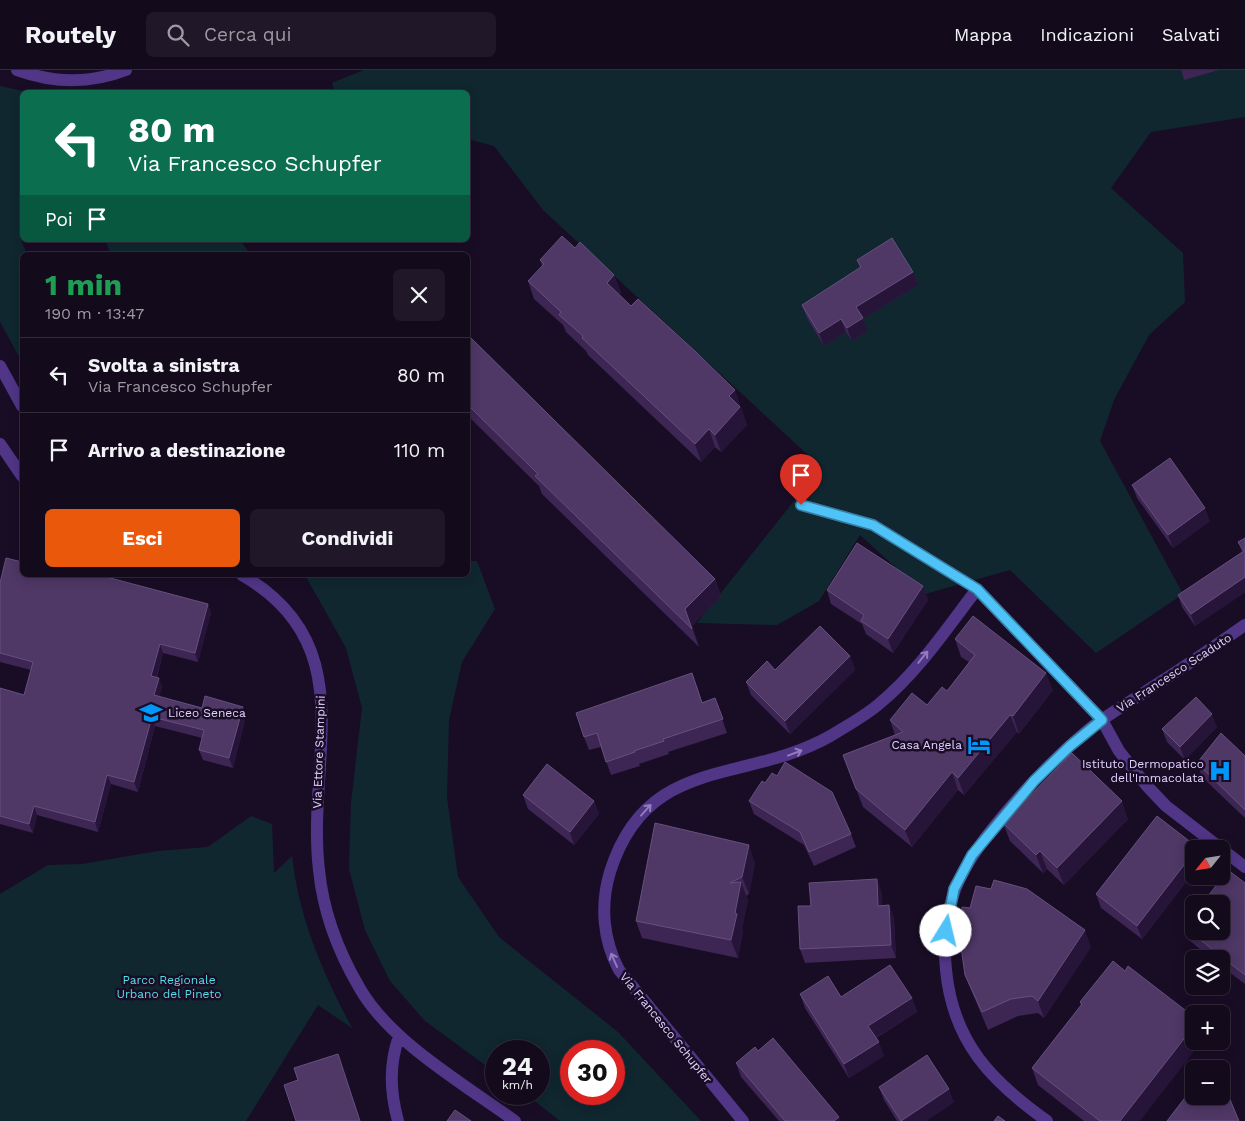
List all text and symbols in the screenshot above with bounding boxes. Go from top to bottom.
search box [146,12,496,57]
text: Routely [25,21,116,49]
icon: search [164,21,192,49]
text: Cerca qui [204,23,292,46]
text: Mappa [954,24,1012,45]
text: Indicazioni [1040,24,1134,45]
text: Salvati [1162,24,1220,45]
text: 80 m [128,109,215,151]
icon: left [45,110,110,175]
text: Via Francesco Schupfer [128,151,382,176]
icon: arrive [83,205,111,233]
text: Poi [45,208,73,231]
text: 1 min [45,267,122,302]
button: close [393,269,445,321]
text: 190 m · 13:47 [45,304,144,323]
text: Svolta a sinistra [88,354,239,377]
icon: left [45,361,73,389]
text: 80 m [397,364,445,387]
text: Via Francesco Schupfer [88,377,272,396]
icon: arrive [45,436,73,464]
text: Arrivo a destinazione [88,439,285,462]
text: 110 m [394,439,445,462]
pin [780,454,822,505]
icon: arrive [787,461,815,489]
button: Esci [45,509,240,567]
button: Condividi [250,509,445,567]
street label: Via Francesco Scaduto [1114,631,1234,715]
one-way arrow [918,651,929,664]
street label: Via Ettore Stampini [310,695,328,809]
school or university icon: Liceo Seneca [138,700,164,726]
place label: Liceo Seneca [168,706,246,720]
hotel icon: Casa Angela [966,732,992,758]
place label: Casa Angela [891,738,962,752]
one-way arrow [786,748,802,757]
place label: Istituto Dermopatico dell'Immacolata [1082,757,1204,785]
hospital icon: Istituto Dermopatico dell'Immacolata [1207,758,1233,784]
one-way arrow [640,804,651,817]
north arrow [1185,840,1230,885]
map controls [1185,840,1230,1105]
button: search [1185,895,1230,940]
position arrow [919,904,971,956]
button: layers [1185,950,1230,995]
one-way arrow [609,953,619,968]
street label: Via Francesco Schupfer [617,970,715,1086]
park label: Parco Regionale Urbano del Pineto [116,973,222,1001]
button: + [1185,1005,1230,1050]
speed limit sign: 30 [560,1040,625,1105]
text: 24 [502,1052,533,1081]
button: − [1185,1060,1230,1105]
text: km/h [502,1078,533,1092]

